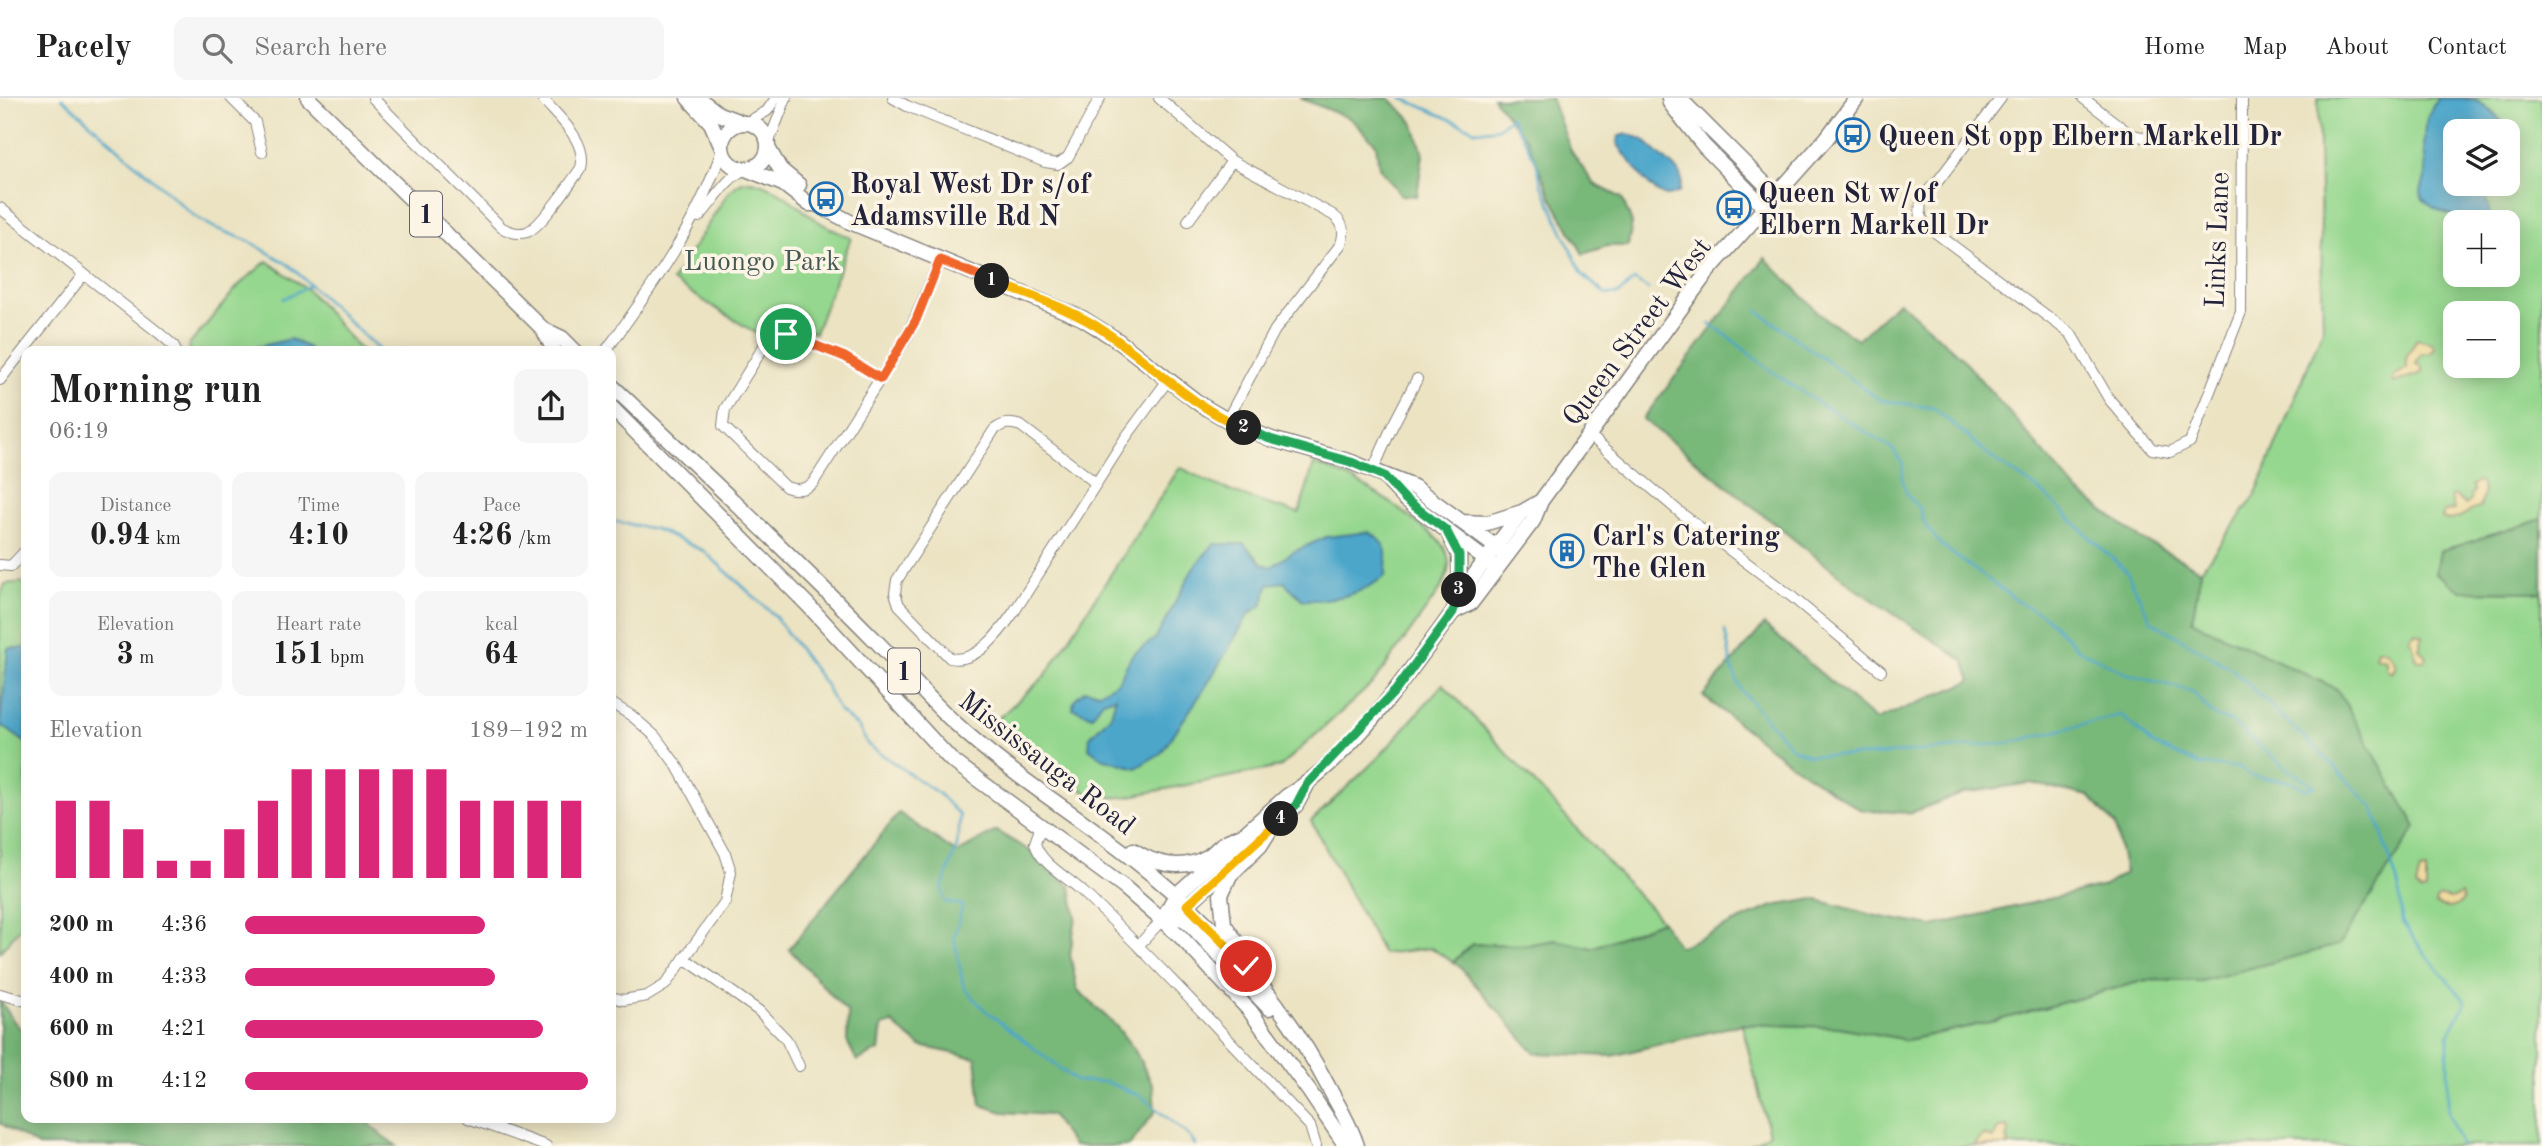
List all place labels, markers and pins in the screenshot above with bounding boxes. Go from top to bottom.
bus stop icon: Queen St opp Elbern Markell Dr [1834,116,1872,154]
place label: Queen St opp Elbern Markell Dr [1878,124,2282,152]
place label: Royal West Dr s/of Adamsville Rd N [850,172,1092,232]
bus stop icon: Royal West Dr s/of Adamsville Rd N [807,180,845,218]
place label: Queen St w/of Elbern Markell Dr [1758,181,1989,241]
bus stop icon: Queen St w/of Elbern Markell Dr [1715,189,1753,227]
pin: 1 [974,264,1010,298]
pin [756,304,816,364]
pin: 2 [1226,410,1262,446]
place label: Carl's Catering The Glen [1592,524,1780,584]
building icon: Carl's Catering The Glen [1548,532,1586,570]
pin: 3 [1442,573,1476,608]
pin: 4 [1264,802,1298,836]
pin [1216,936,1276,996]

